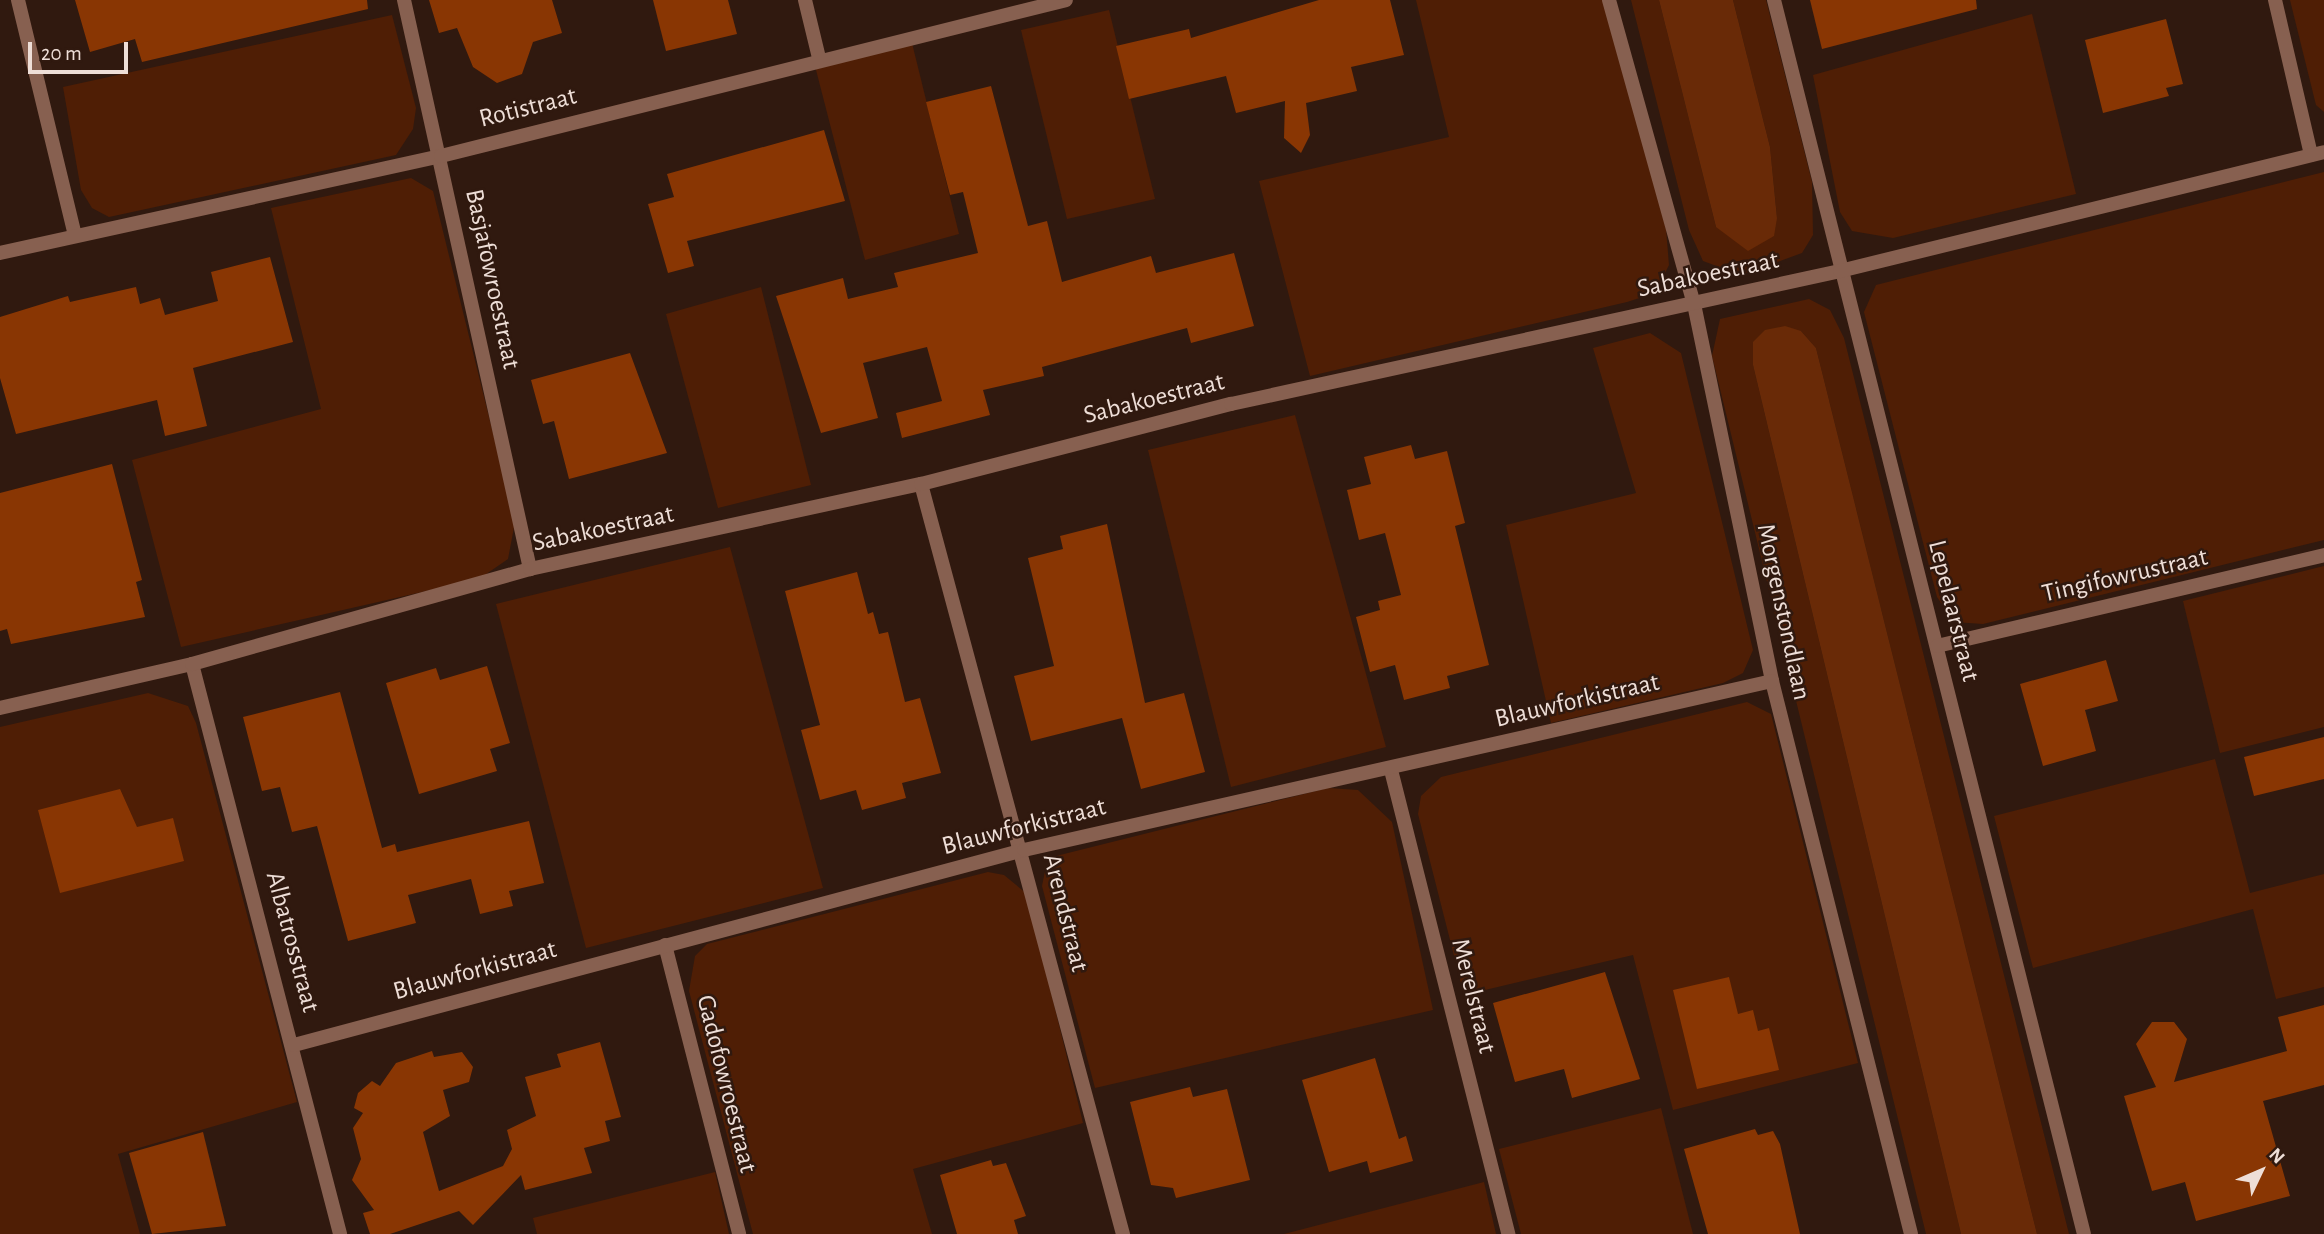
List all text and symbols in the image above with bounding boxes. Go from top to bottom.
scale bar [32,28,131,72]
text: 20 m [41,43,82,64]
street label: Rotistraat [476,81,580,135]
street label: Basjafowroestraat [458,186,526,372]
street label: Sabakoestraat [1634,245,1782,305]
street label: Sabakoestraat [1081,366,1227,432]
street label: Sabakoestraat [529,499,677,559]
street label: Morgenstondlaan [1749,521,1817,703]
street label: Lepelaarstraat [1920,537,1986,685]
street label: Tingifowrustraat [2039,542,2211,610]
street label: Blauwforkistraat [1492,667,1662,735]
street label: Blauwforkistraat [939,792,1109,862]
street label: Arendstraat [1035,851,1095,975]
street label: Albatrosstraat [258,868,326,1016]
street label: Blauwforkistraat [390,934,560,1008]
street label: Merelstraat [1444,935,1502,1057]
street label: Gadofowroestraat [689,992,763,1176]
north arrow [2226,1136,2296,1206]
text: N [2265,1145,2288,1167]

